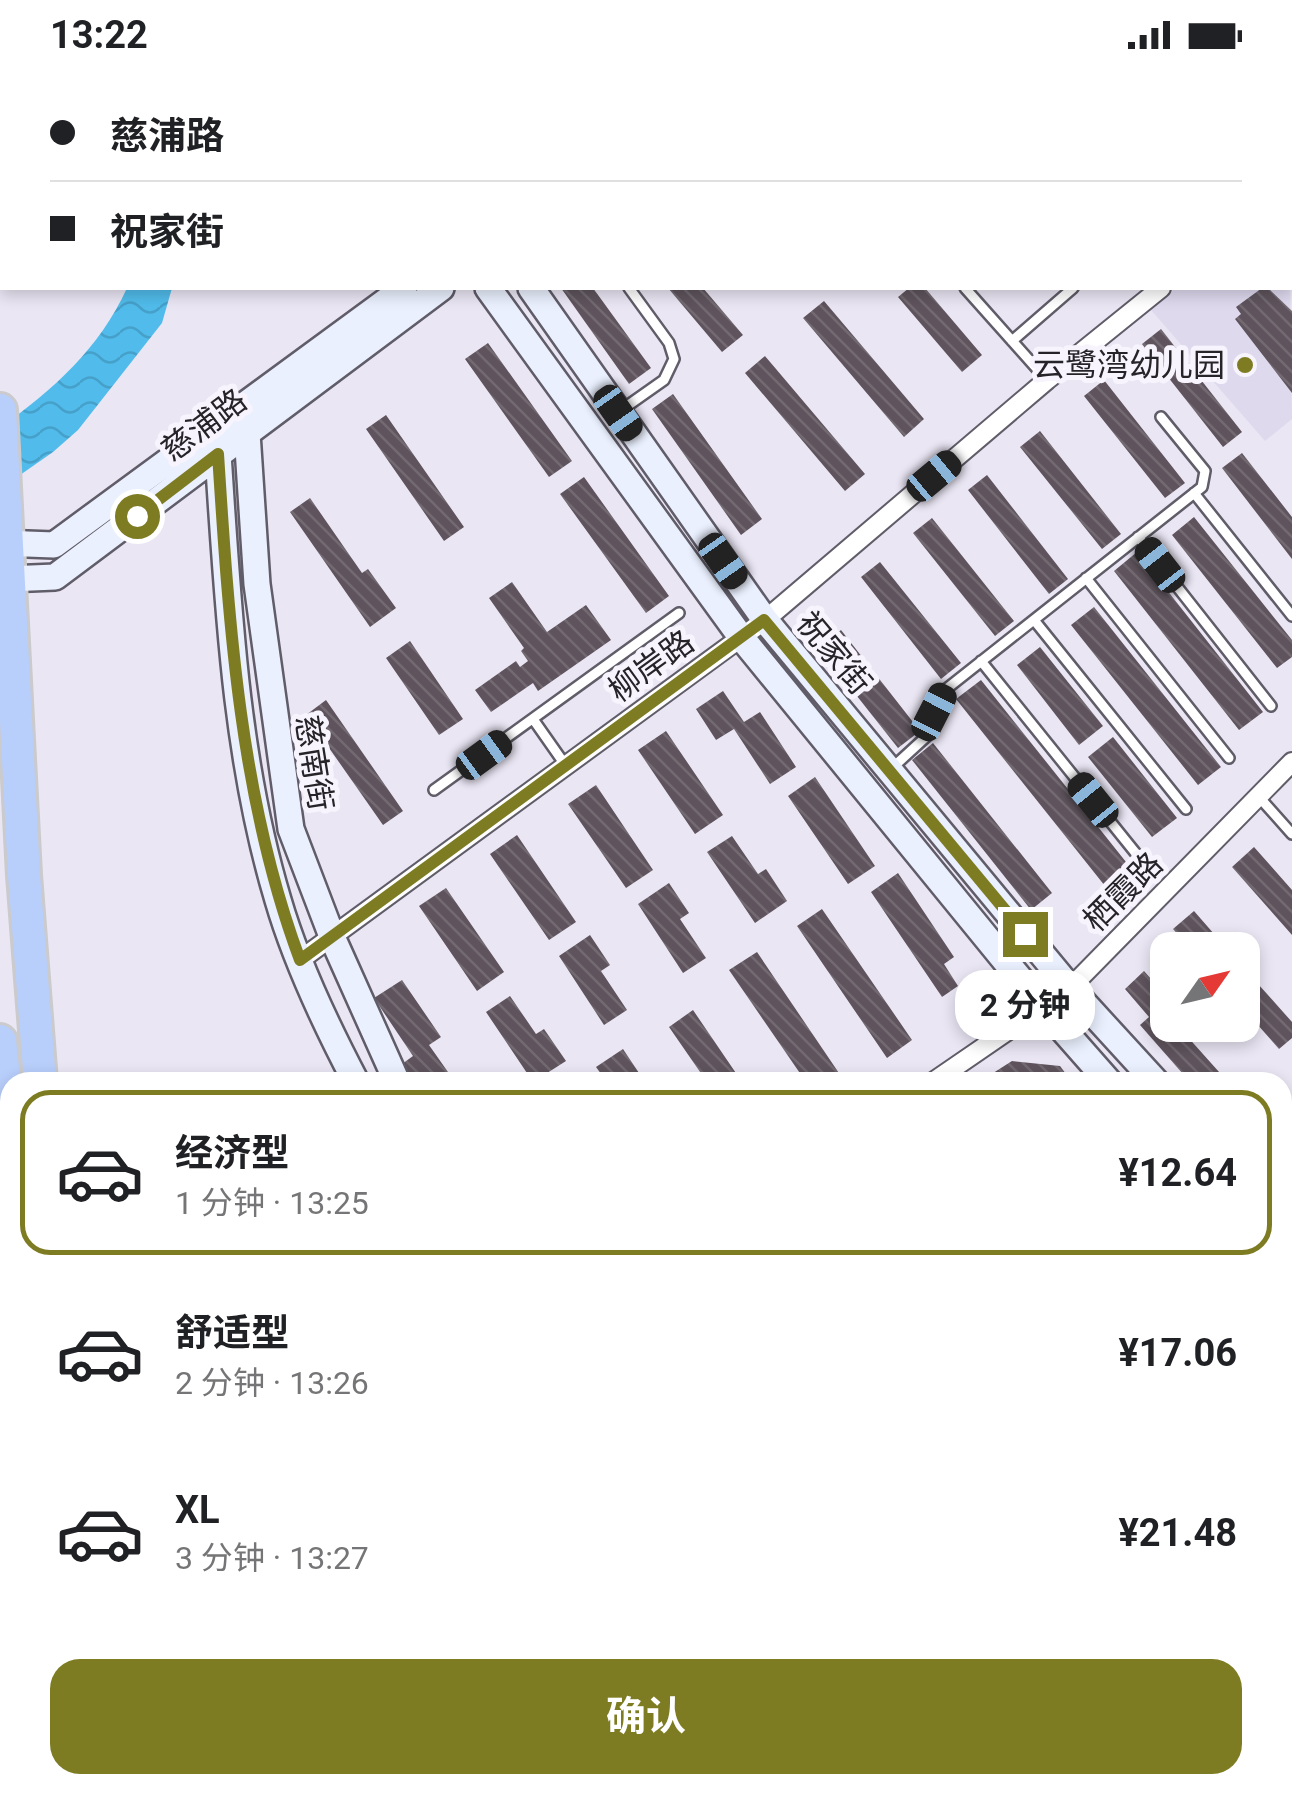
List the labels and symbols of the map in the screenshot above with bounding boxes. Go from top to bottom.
place label: 云鹭湾幼儿园 [1033,346,1225,384]
marker: 云鹭湾幼儿园 [1234,354,1256,376]
car [589,380,647,446]
street label: 慈浦路 [154,381,254,469]
car [901,445,967,507]
route start [115,494,160,539]
car [694,528,752,594]
car [1130,532,1190,598]
street label: 祝家街 [789,604,879,702]
street label: 柳岸路 [601,622,701,710]
car [907,678,961,746]
street label: 慈南街 [288,713,340,813]
car [451,725,517,785]
car [1062,767,1124,833]
street label: 栖霞路 [1076,845,1170,939]
route end [1003,912,1048,957]
north arrow [1150,932,1260,1042]
callout: 2 分钟 [955,969,1095,1039]

